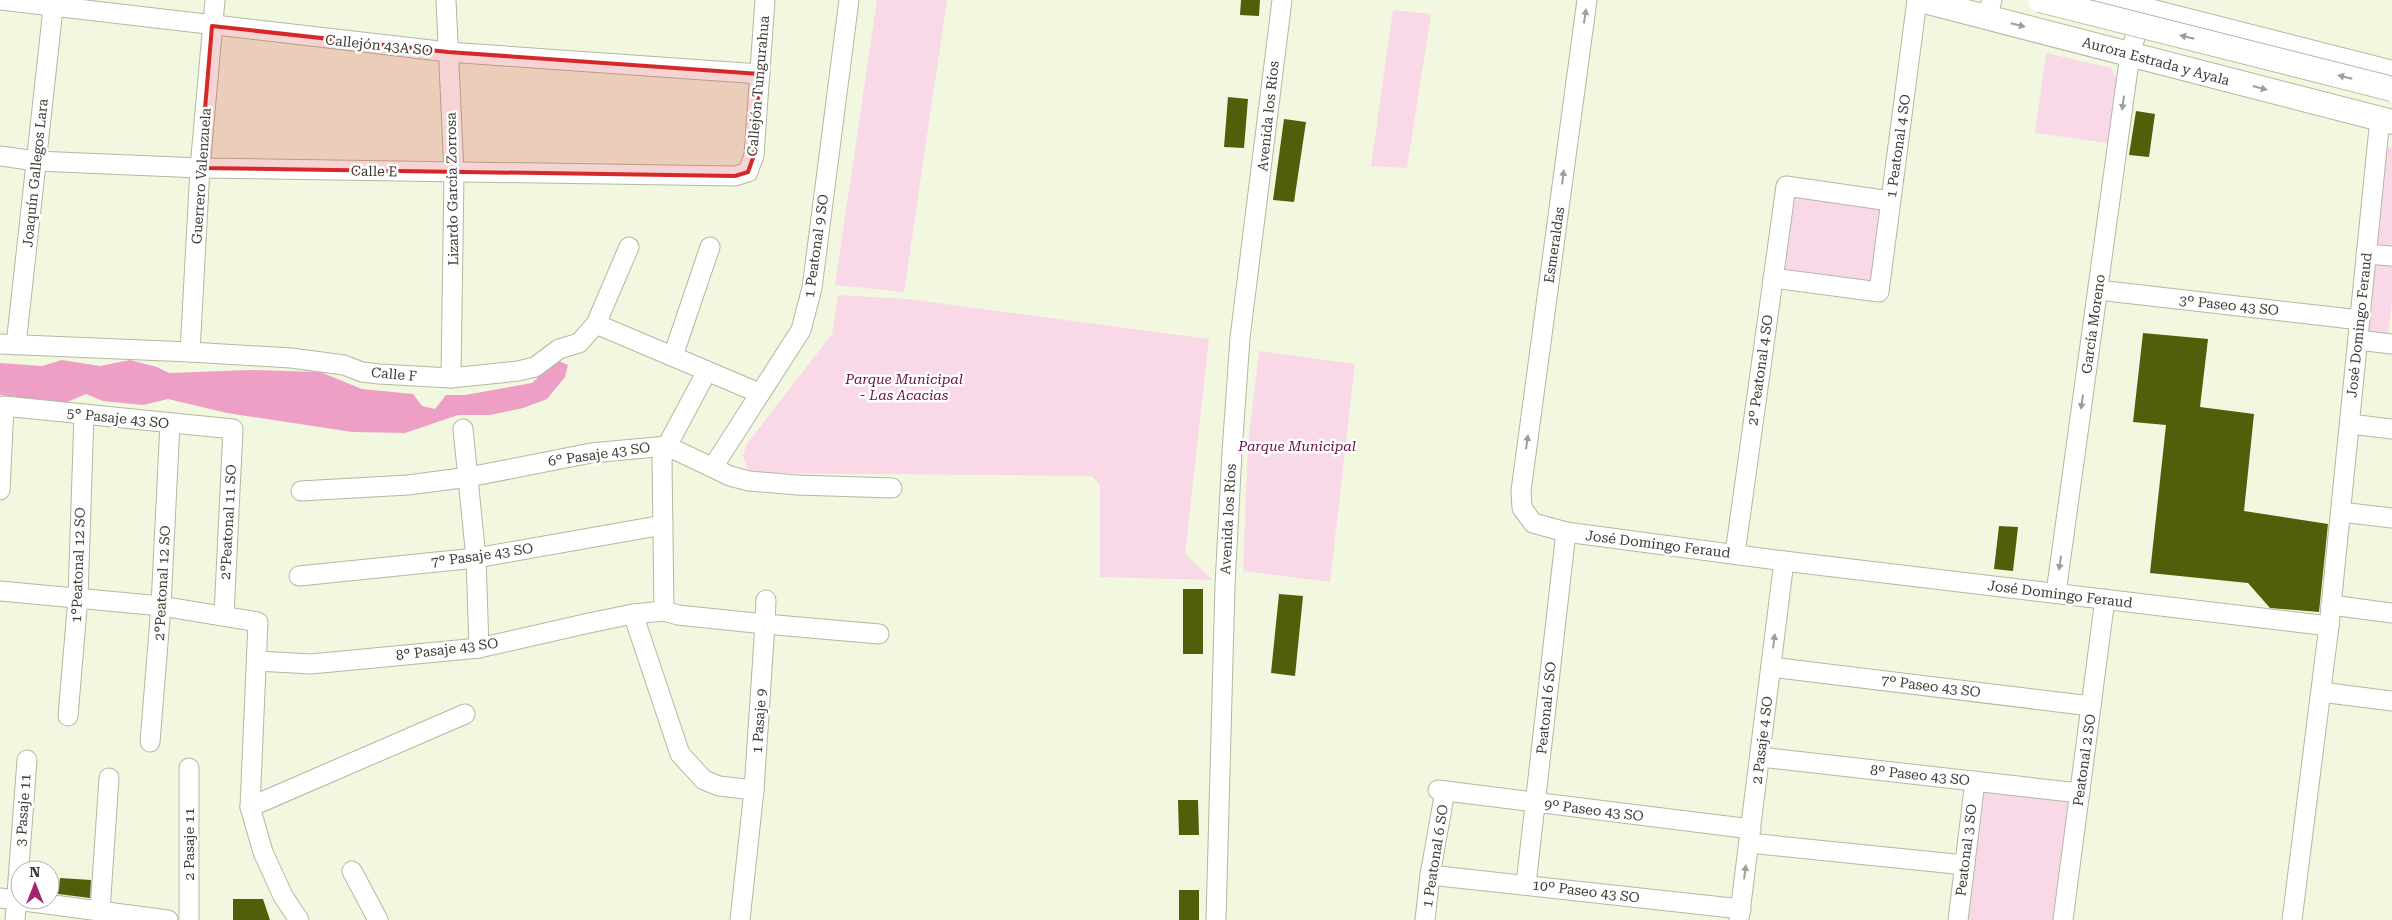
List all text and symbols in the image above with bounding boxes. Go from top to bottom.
one-way arrow [1581,8,1589,24]
street label: Callejón Tungurahua [744,14,772,157]
one-way arrow [2010,21,2025,29]
street label: Callejón 43A SO [324,31,434,59]
one-way arrow [2180,33,2195,41]
street label: Aurora Estrada y Ayala [2080,34,2232,89]
street label: Avenida los Ríos [1254,60,1282,172]
one-way arrow [2337,73,2352,81]
one-way arrow [2252,84,2268,92]
street label: 1 Peatonal 4 SO [1883,93,1913,199]
one-way arrow [2119,95,2127,111]
street label: Joaquín Gallegos Lara [19,98,51,248]
street label: Guerrero Valenzuela [188,107,214,245]
street label: Lizardo García Zorrosa [443,112,461,266]
street label: Calle E [351,163,397,179]
one-way arrow [1559,169,1567,185]
street label: 1 Peatonal 9 SO [801,193,831,299]
street label: Esmeraldas [1541,205,1567,284]
street label: José Domingo Feraud [2343,252,2375,398]
street label: García Moreno [2078,273,2108,375]
street label: 3º Paseo 43 SO [2178,292,2280,318]
street label: 2º Peatonal 4 SO [1744,314,1776,426]
street label: Calle F [370,364,418,384]
park label: Parque Municipal - Las Acacias [844,371,963,403]
one-way arrow [2078,395,2086,411]
street label: 5° Pasaje 43 SO [66,405,170,431]
one-way arrow [1524,434,1532,450]
park label: Parque Municipal [1237,438,1356,454]
street label: 6° Pasaje 43 SO [547,439,651,469]
street label: Avenida los Ríos [1217,463,1239,575]
street label: 2°Peatonal 11 SO [217,464,239,580]
street label: 1°Peatonal 12 SO [68,507,88,623]
street label: 2°Peatonal 12 SO [151,525,173,641]
street label: José Domingo Feraud [1585,527,1731,561]
street label: 7° Pasaje 43 SO [430,540,534,570]
one-way arrow [2056,556,2064,572]
street label: José Domingo Feraud [1987,577,2133,611]
one-way arrow [1770,633,1778,649]
street label: 8° Pasaje 43 SO [395,635,499,663]
street label: Peatonal 6 SO [1533,661,1559,755]
street label: 7º Paseo 43 SO [1880,672,1982,700]
street label: 1 Pasaje 9 [749,688,769,754]
street label: 2 Pasaje 4 SO [1749,695,1775,785]
street label: Peatonal 2 SO [2070,713,2098,807]
street label: 8º Paseo 43 SO [1869,762,1971,788]
street label: 3 Pasaje 11 [12,773,34,847]
street label: 9º Paseo 43 SO [1543,796,1645,824]
street label: 1 Peatonal 6 SO [1419,803,1451,909]
street label: Peatonal 3 SO [1952,803,1980,897]
street label: 2 Pasaje 11 [181,807,197,880]
north arrow [10,860,60,910]
one-way arrow [1742,863,1750,879]
text: N [30,864,41,880]
street label: 10º Paseo 43 SO [1531,876,1641,906]

